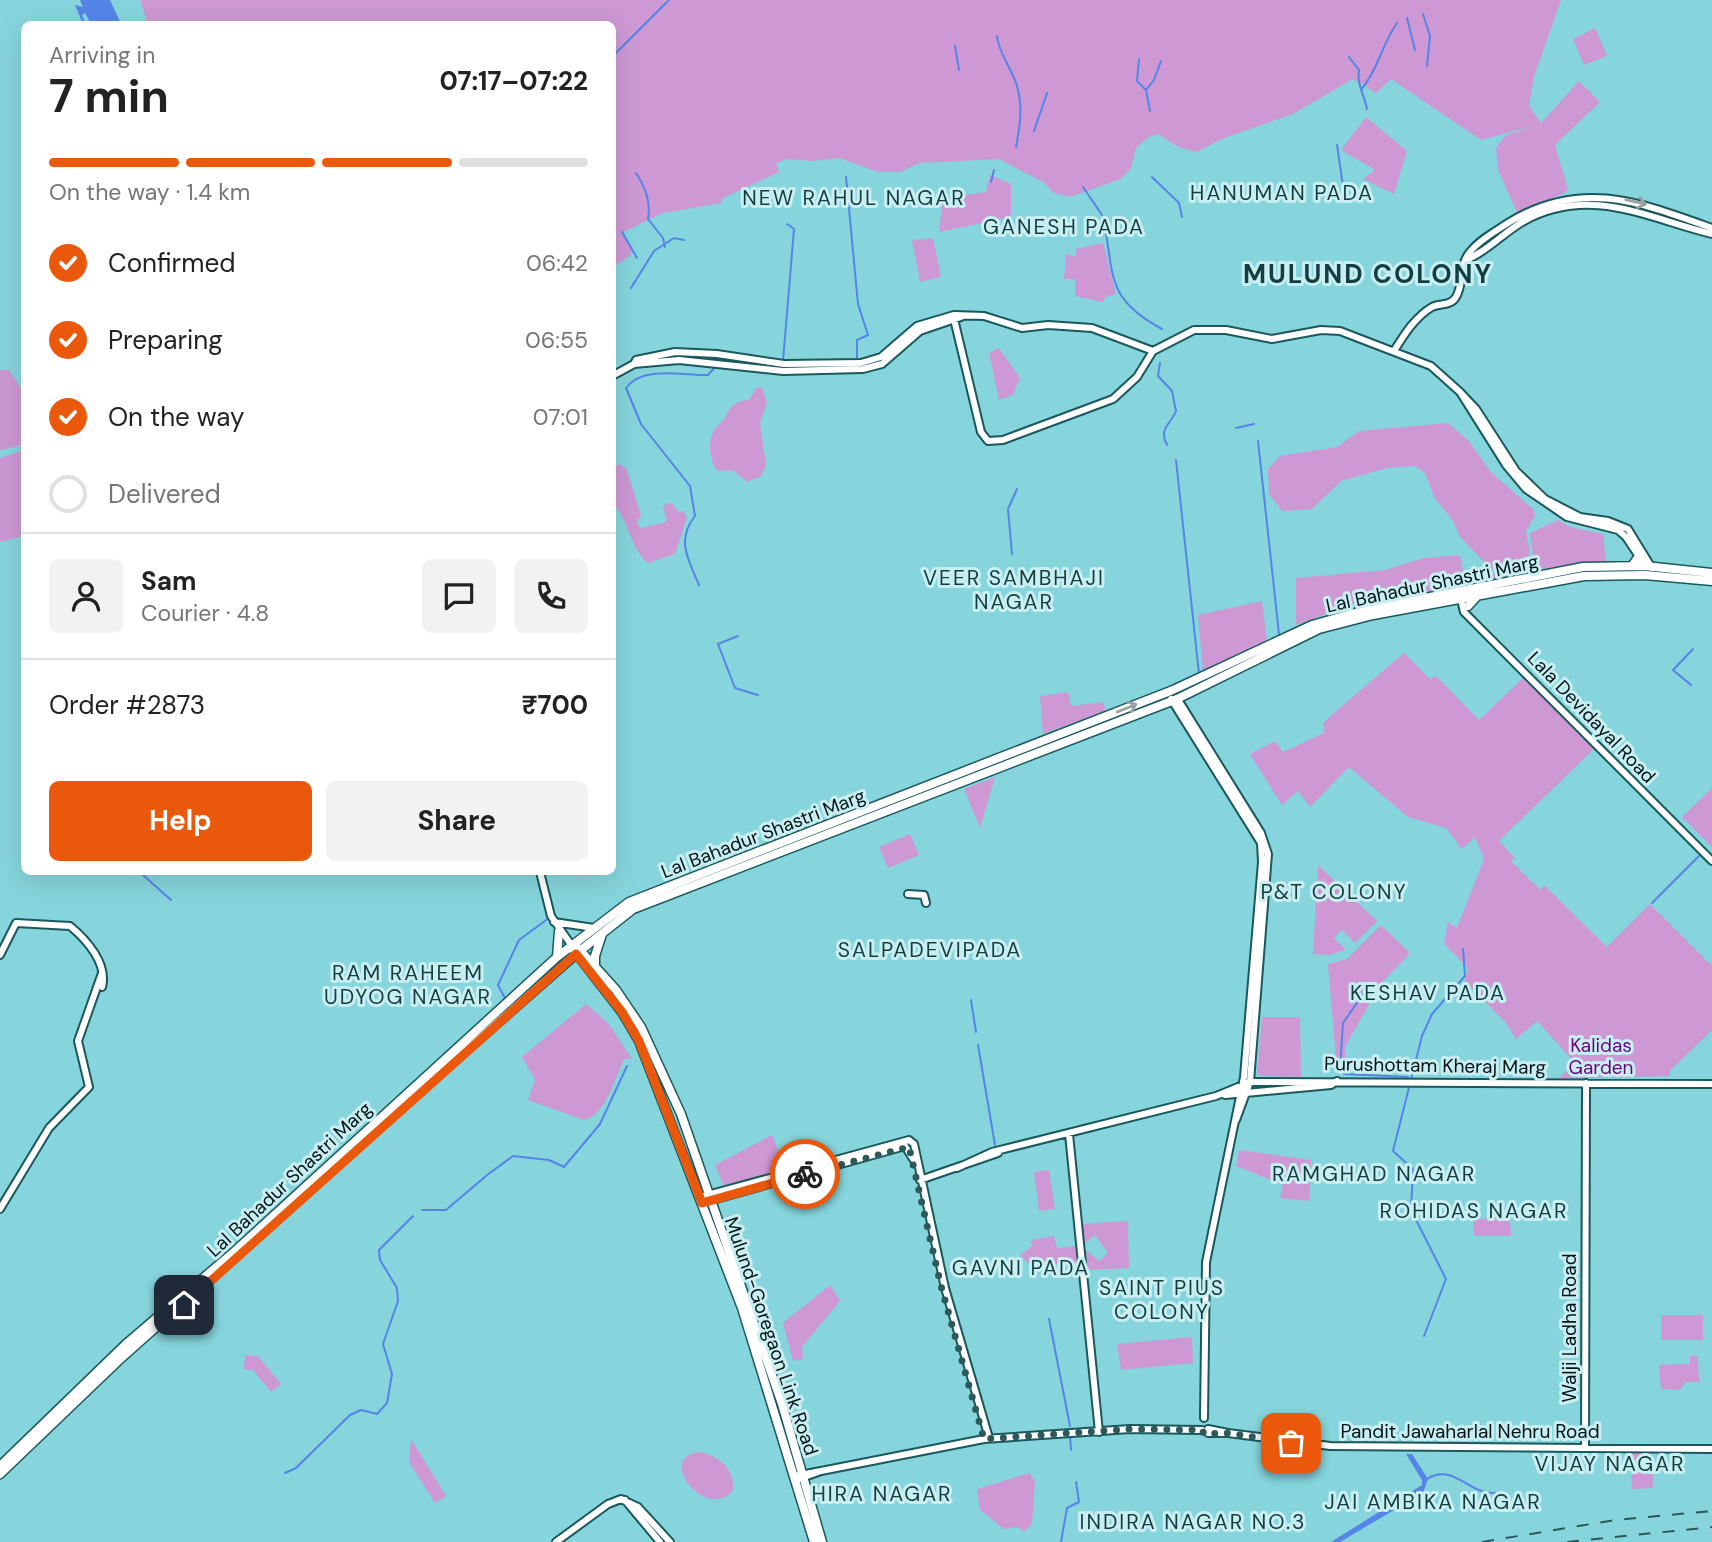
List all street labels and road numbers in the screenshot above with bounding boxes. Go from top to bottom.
street label: Lal Bahadur Shastri Marg [1323,549,1541,618]
street label: Lala Devidayal Road [1522,646,1661,789]
street label: Lal Bahadur Shastri Marg [658,783,869,884]
street label: Purushottam Kheraj Marg [1324,1051,1547,1080]
street label: Lal Bahadur Shastri Marg [202,1096,377,1262]
street label: Mulund-Goregaon Link Road [719,1214,824,1459]
street label: Walji Ladha Road [1557,1253,1582,1403]
street label: Pandit Jawaharlal Nehru Road [1340,1419,1600,1444]

